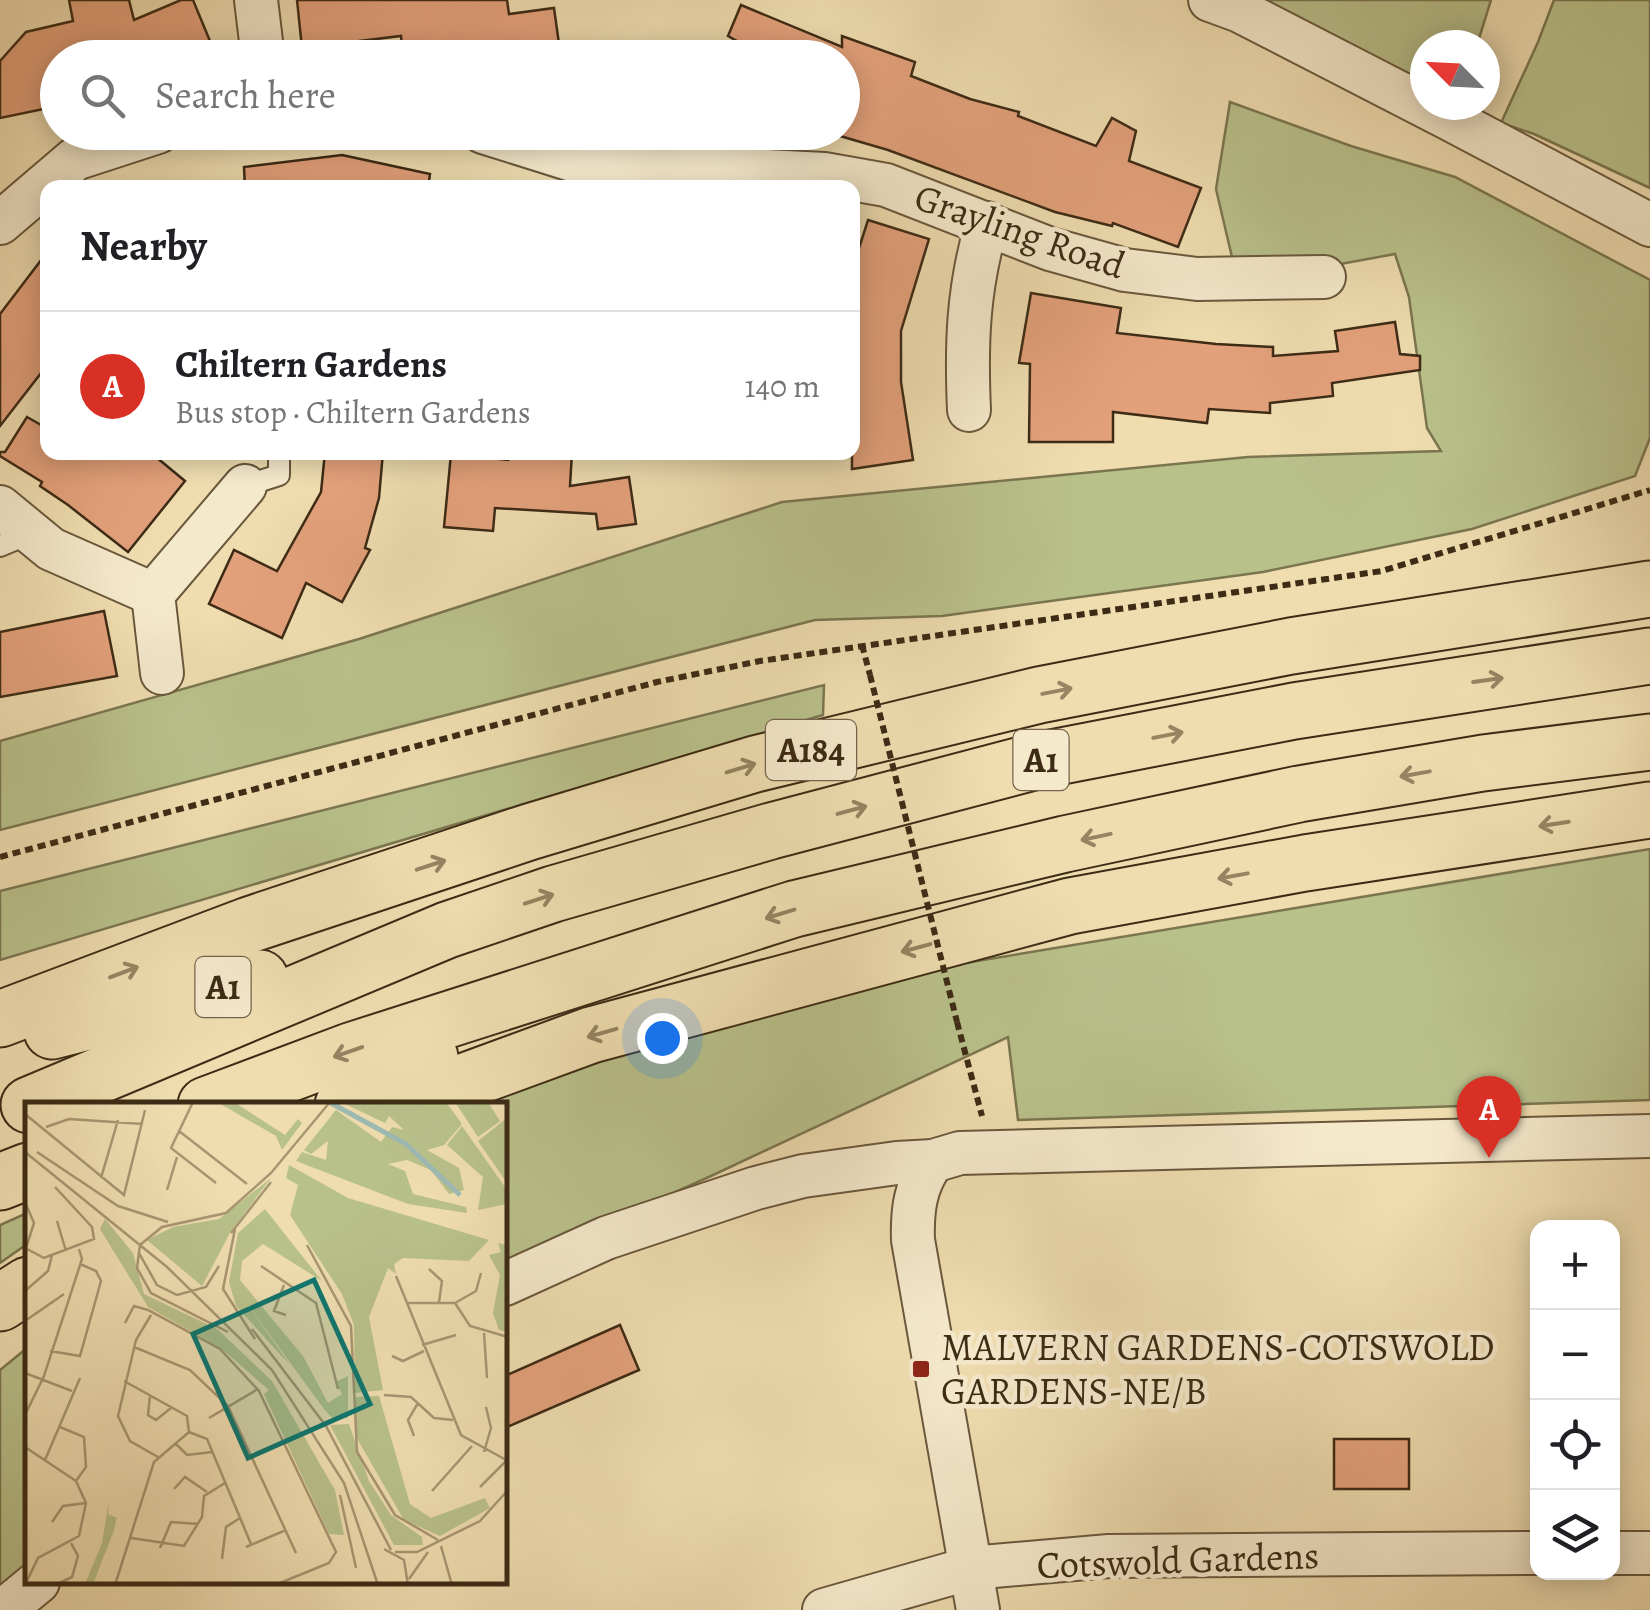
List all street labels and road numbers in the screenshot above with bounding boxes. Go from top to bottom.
street label: Grayling Road [908,171,1133,291]
road number: A184 [766,720,856,780]
road number: A1 [1014,730,1068,790]
road number: A1 [196,957,250,1017]
street label: Cotswold Gardens [1036,1529,1320,1591]

